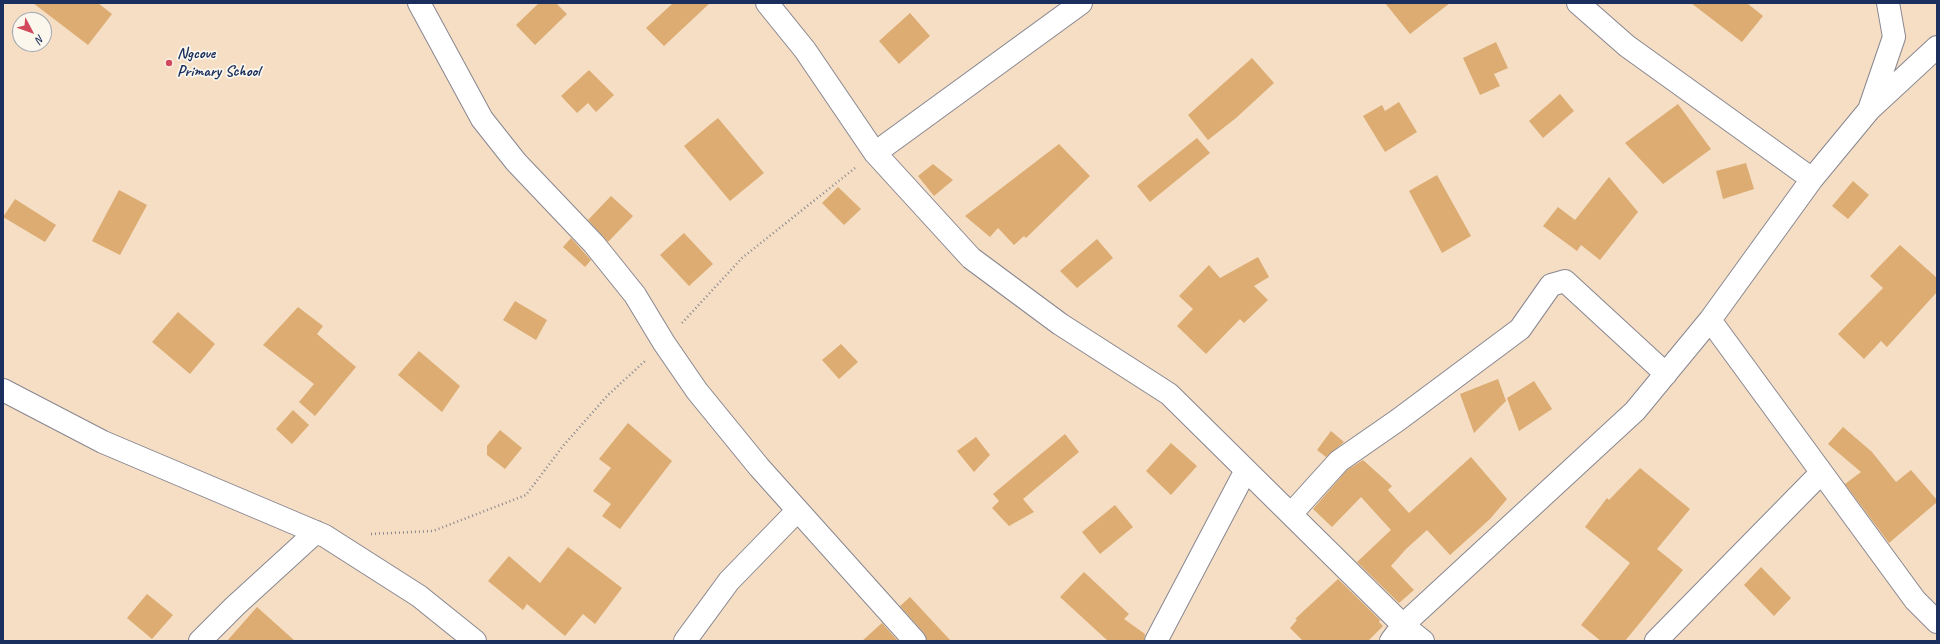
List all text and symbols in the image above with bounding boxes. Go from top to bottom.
north arrow [12,12,52,52]
text: N [33,32,48,46]
place label: Ngcove Primary School [177,44,260,82]
marker: Ngcove Primary School [164,58,174,68]

